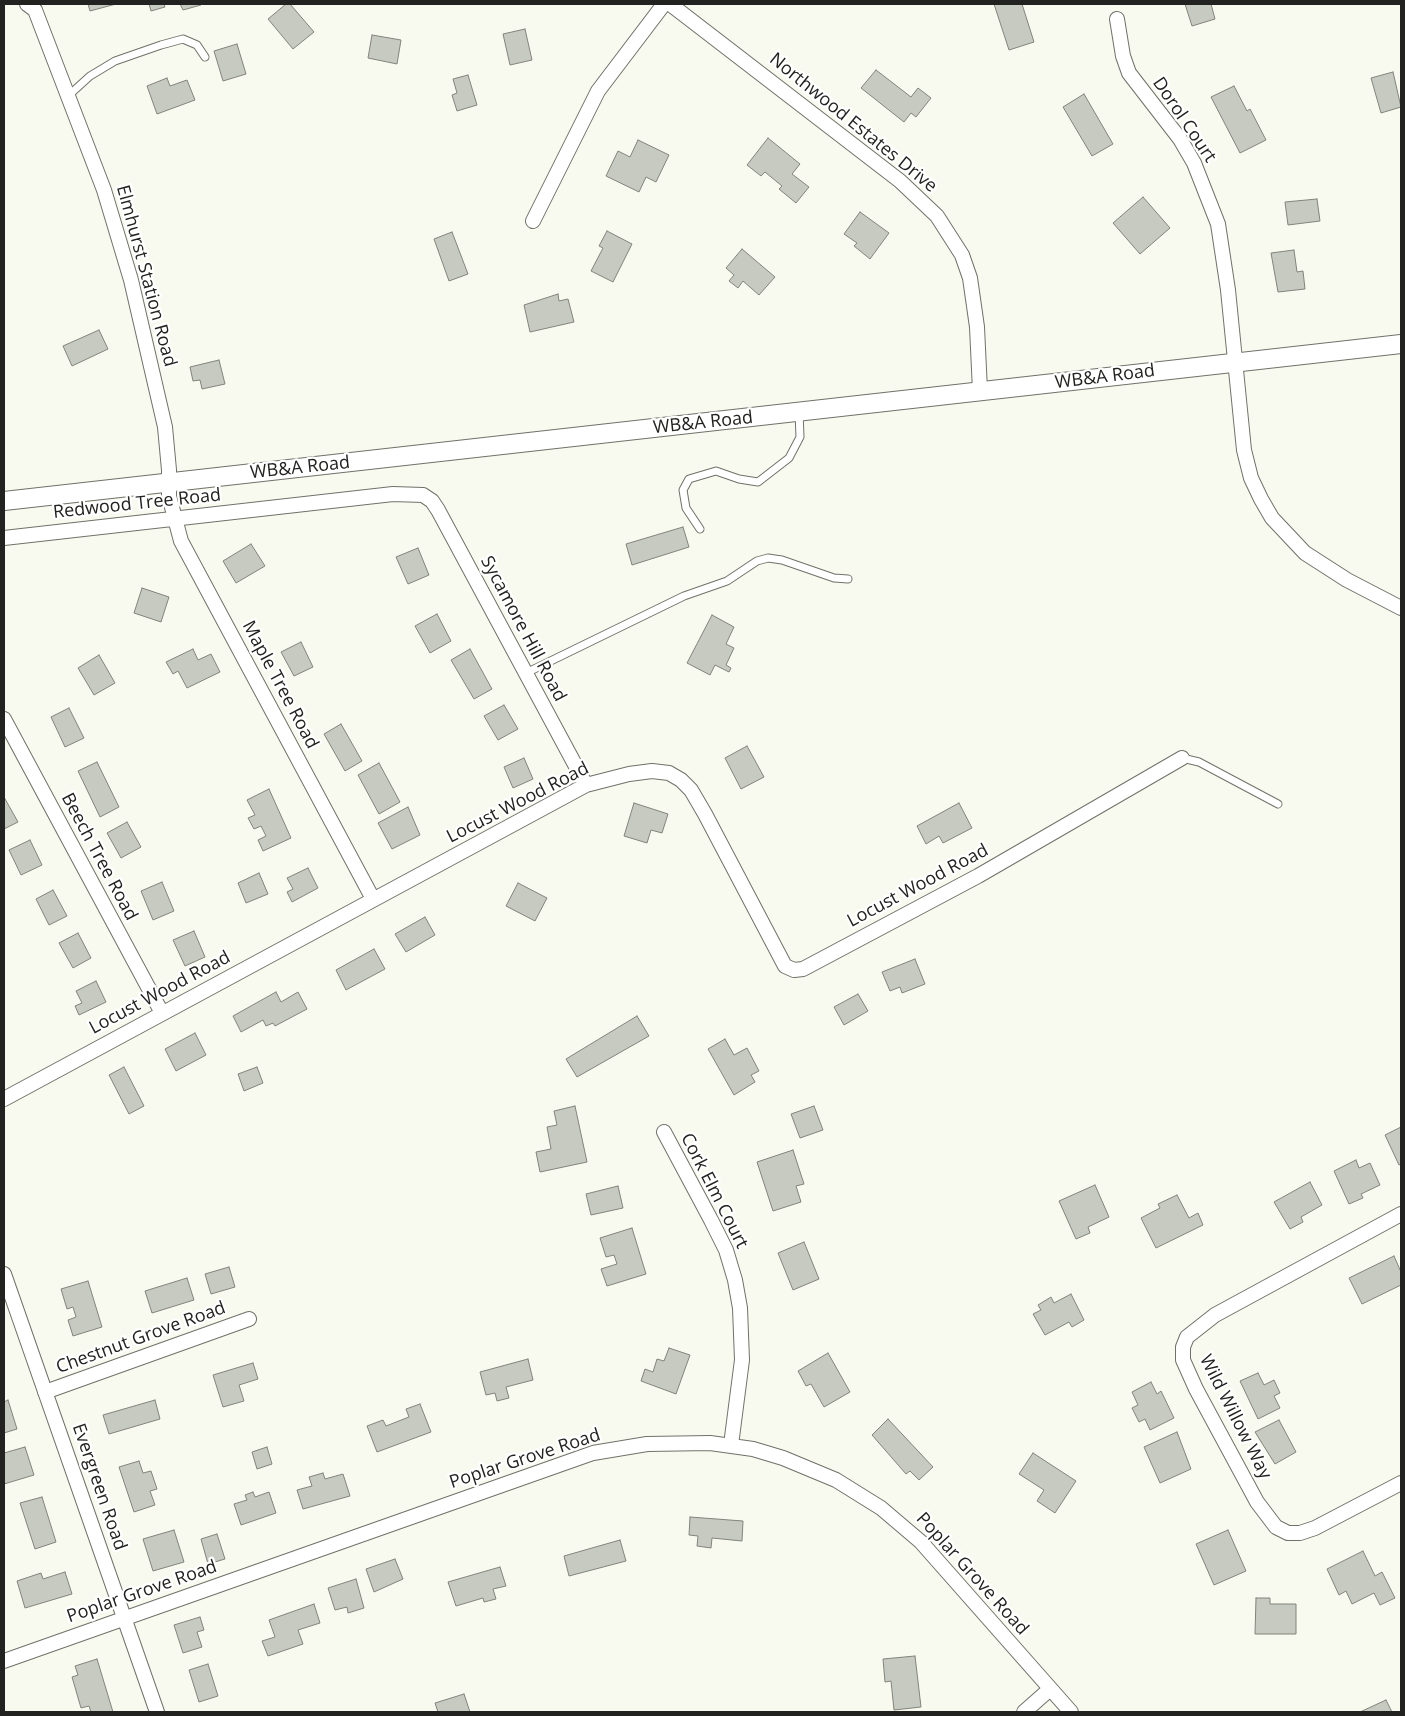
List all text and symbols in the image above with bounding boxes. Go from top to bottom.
street label: Northwood Estates Drive [765,49,941,197]
street label: Dorol Court [1148,73,1220,167]
street label: Elmhurst Station Road [111,183,181,369]
street label: WB&A Road [1054,360,1156,394]
street label: WB&A Road [652,407,754,439]
street label: WB&A Road [249,452,351,484]
street label: Redwood Tree Road [52,484,222,524]
street label: Sycamore Hill Road [476,553,570,705]
street label: Maple Tree Road [237,617,323,753]
street label: Locust Wood Road [443,758,593,848]
street label: Beech Tree Road [56,790,142,924]
street label: Locust Wood Road [844,840,992,932]
street label: Locust Wood Road [86,947,234,1039]
street label: Cork Elm Court [676,1130,752,1252]
street label: Chestnut Grove Road [53,1297,229,1379]
street label: Wild Willow Way [1194,1351,1276,1483]
street label: Evergreen Road [67,1421,131,1553]
street label: Poplar Grove Road [447,1424,603,1494]
street label: Poplar Grove Road [911,1508,1033,1640]
street label: Poplar Grove Road [64,1556,220,1628]

